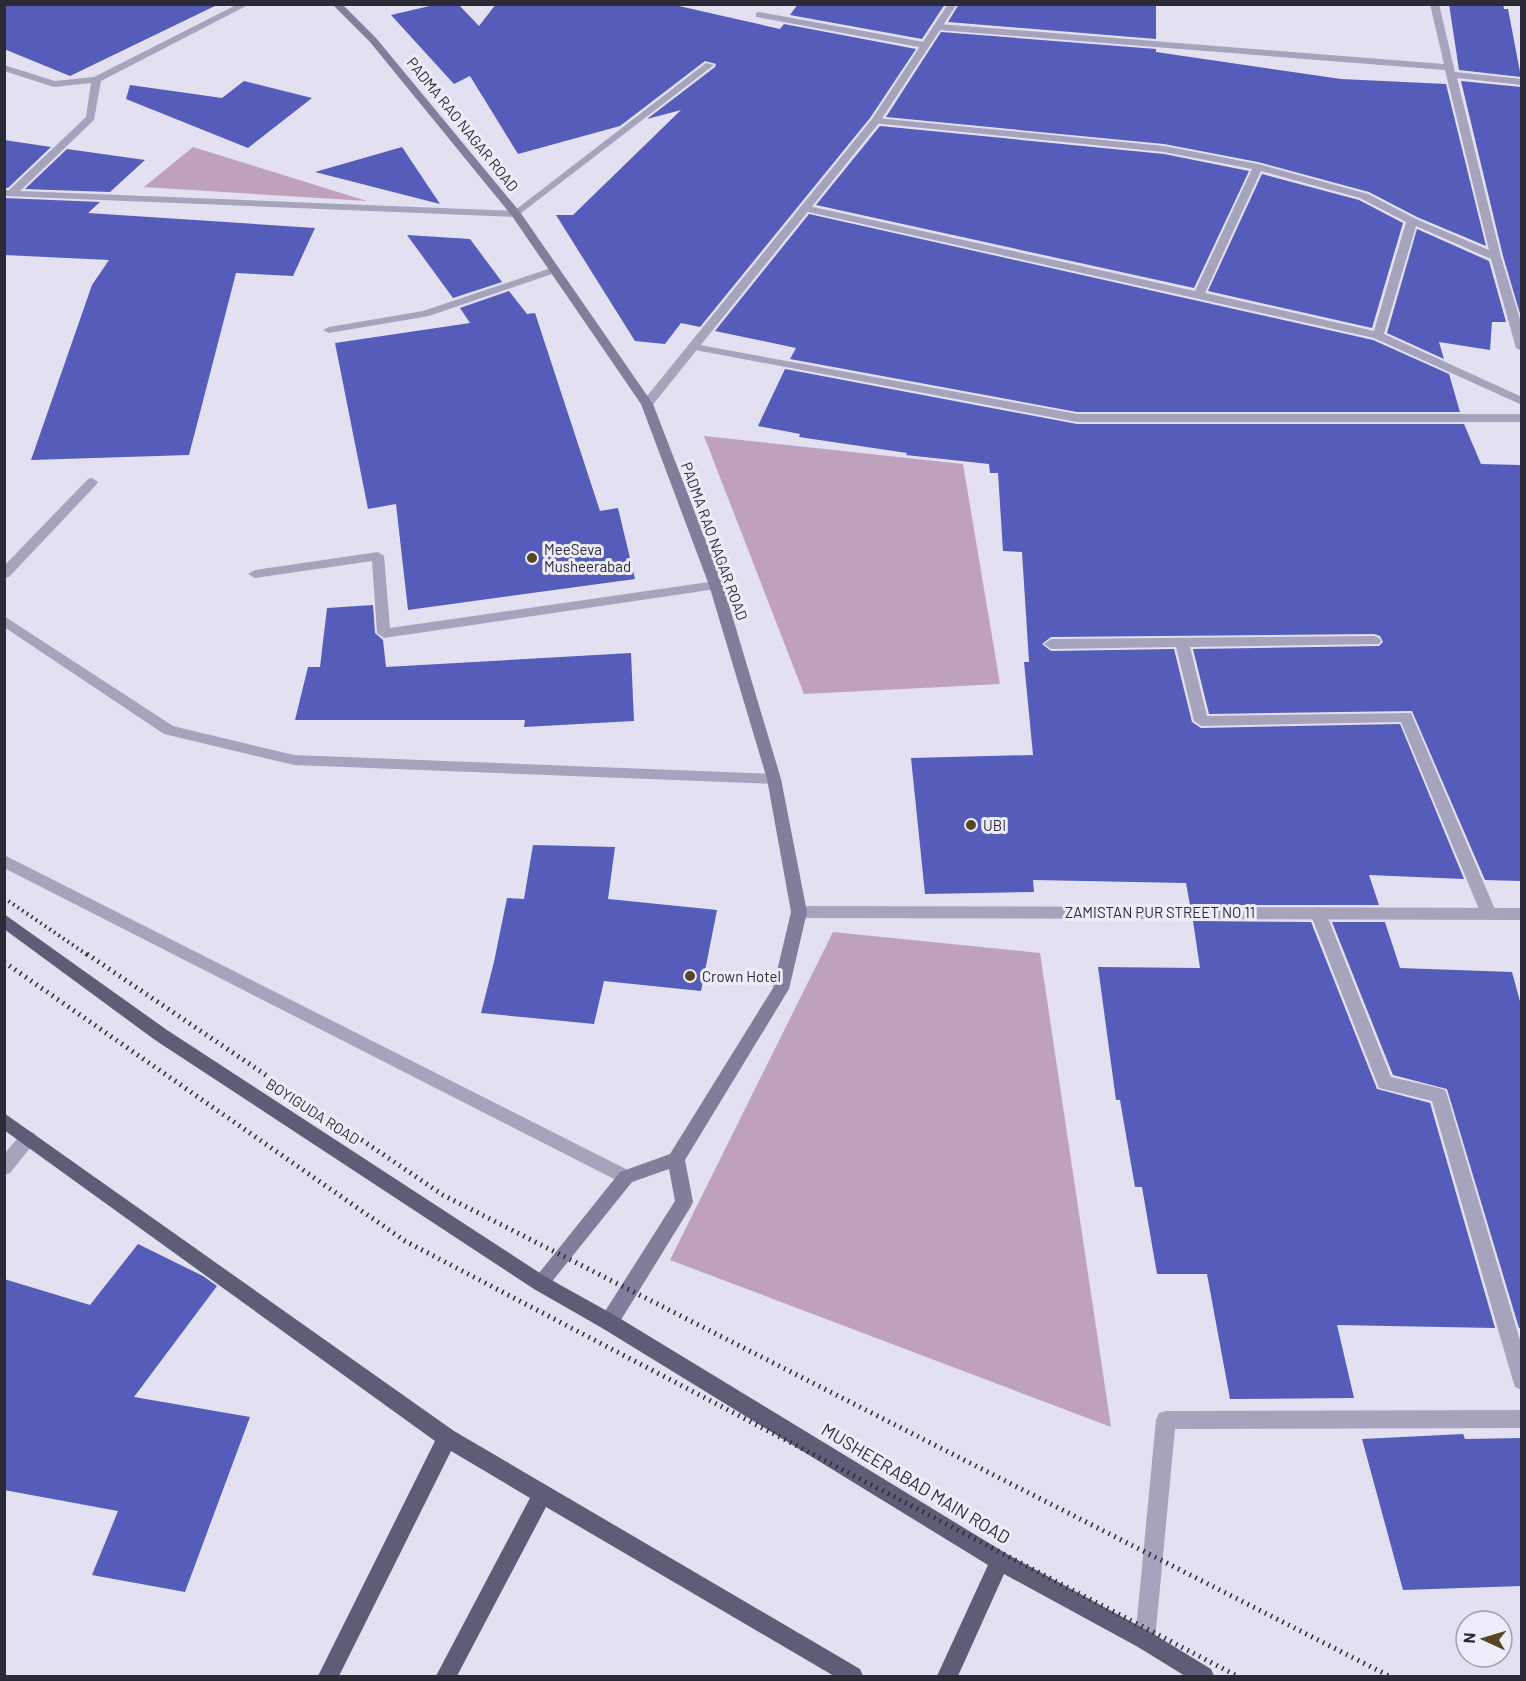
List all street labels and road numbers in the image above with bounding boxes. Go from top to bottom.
street label: PADMA RAO NAGAR ROAD [403,53,523,195]
street label: PADMA RAO NAGAR ROAD [678,459,752,623]
street label: ZAMISTAN PUR STREET NO 11 [1065,903,1255,921]
street label: BOYIGUDA ROAD [263,1074,363,1148]
street label: MUSHEERABAD MAIN ROAD [818,1418,1014,1548]

